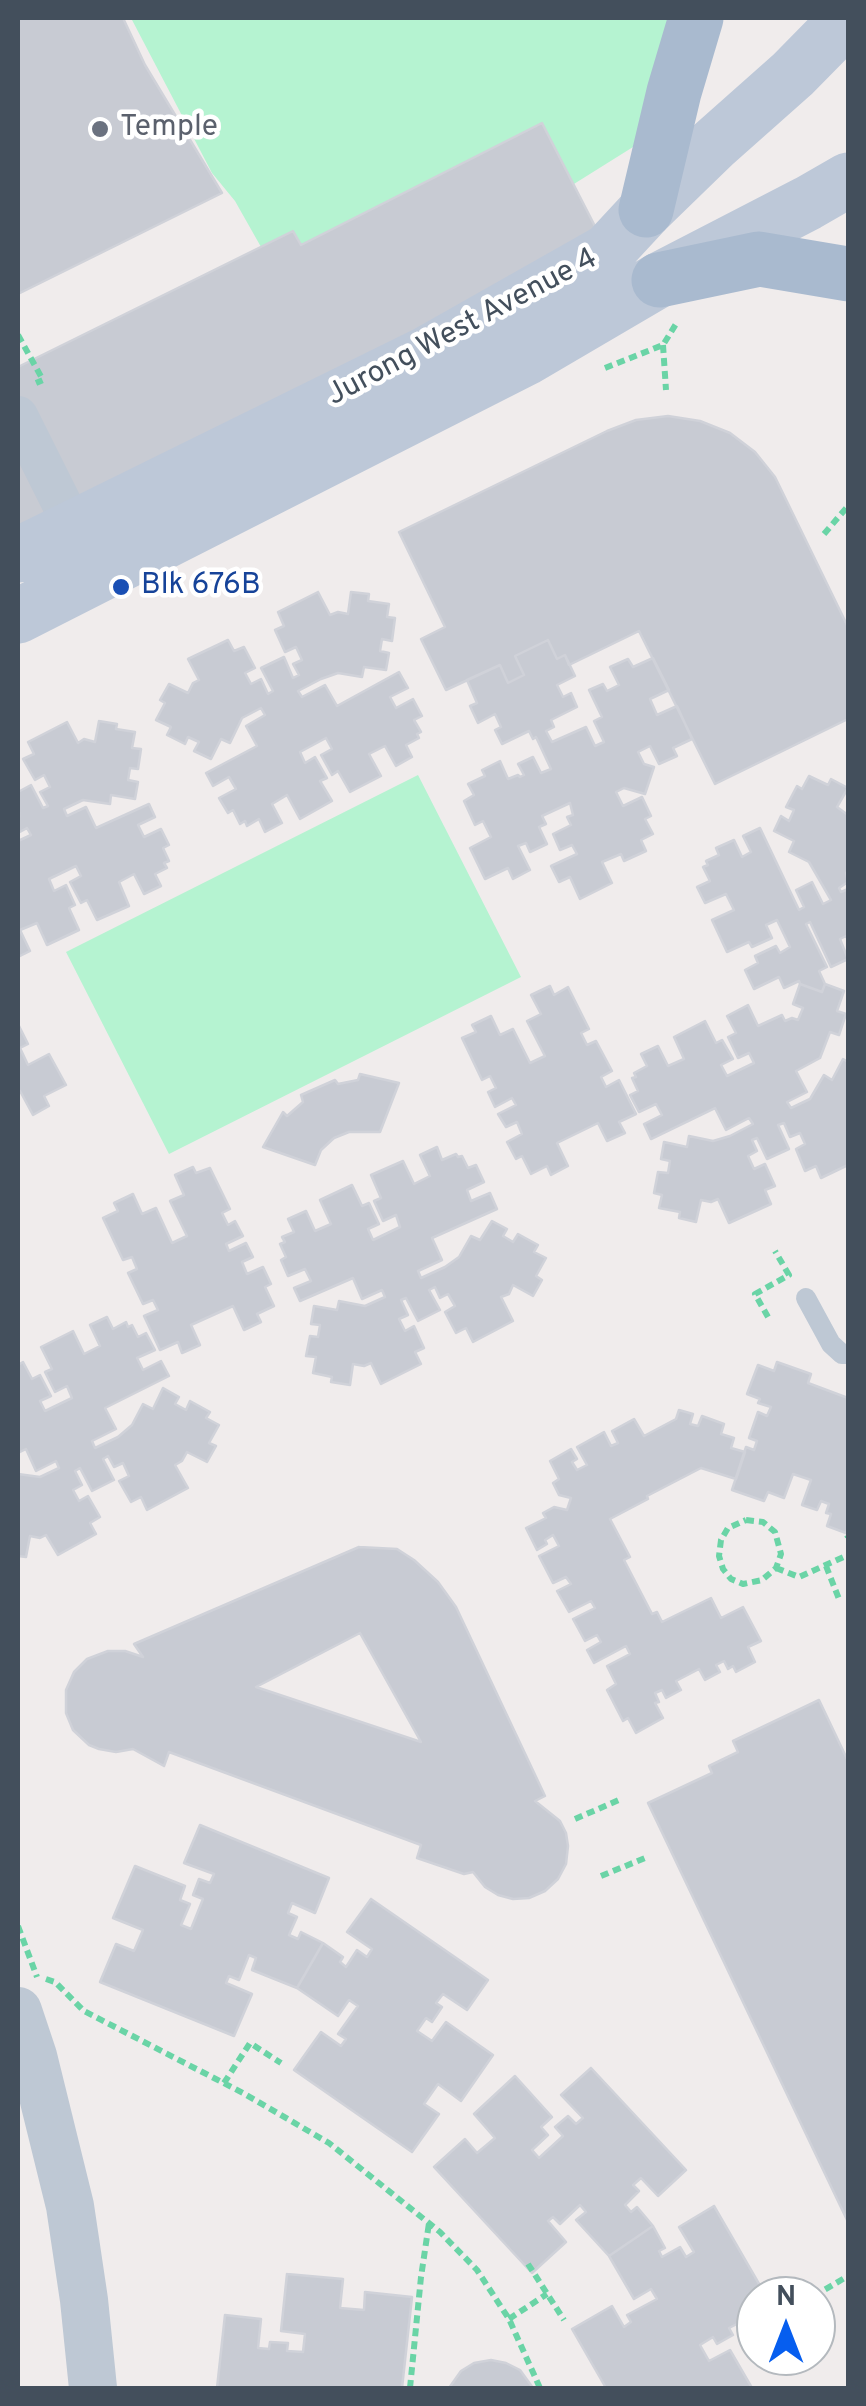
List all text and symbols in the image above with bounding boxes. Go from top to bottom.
place label: Temple [120,111,218,147]
marker: Temple [89,118,111,140]
street label: Jurong West Avenue 4 [322,242,604,416]
place label: Blk 676B [141,569,261,605]
marker: Blk 676B [110,576,132,598]
north arrow [736,2276,836,2376]
text: N [776,2280,796,2316]

